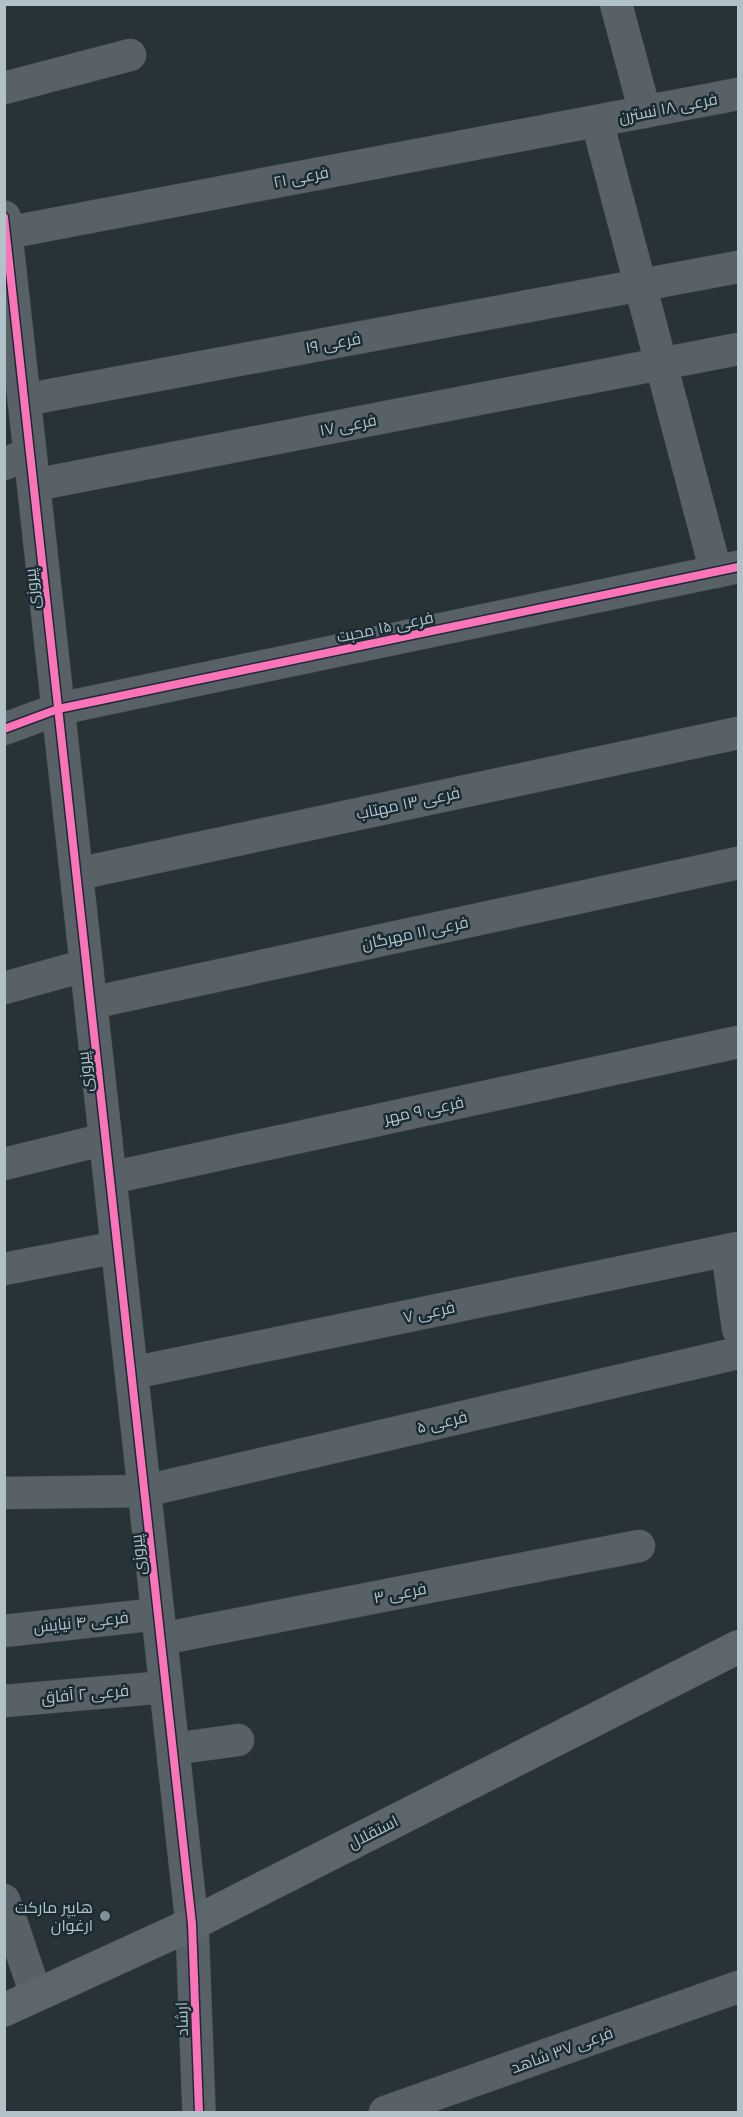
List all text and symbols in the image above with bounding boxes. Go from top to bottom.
street label: فرعی ۱۸ نسترن [617,90,719,128]
street label: فرعی ۲۱ [272,163,330,193]
street label: فرعی ۱۹ [304,330,362,358]
street label: فرعی ۱۷ [318,411,378,441]
street label: پیروزی [21,567,46,610]
street label: فرعی ۱۵ محبت [335,608,435,648]
street label: فرعی ۱۳ مهتاب [355,784,462,824]
street label: فرعی ۱۱ مهرگان [360,913,470,955]
street label: پیروزی [74,1050,99,1093]
street label: فرعی ۹ مهر [382,1093,466,1129]
street label: فرعی ۷ [402,1298,457,1328]
street label: فرعی ۵ [415,1408,469,1438]
street label: پیروزی [127,1533,152,1576]
street label: فرعی ۳ [372,1580,428,1608]
street label: فرعی ۴ نیایش [33,1609,130,1637]
street label: فرعی ۲ آفاق [40,1682,130,1708]
street label: استقلال [345,1812,402,1854]
place label: هایپر مارکت ارغوان [15,1899,93,1936]
marker: هایپر مارکت ارغوان [98,1909,112,1923]
street label: ارشاد [173,2002,192,2036]
street label: فرعی ۳۷ شاهد [509,2024,616,2078]

